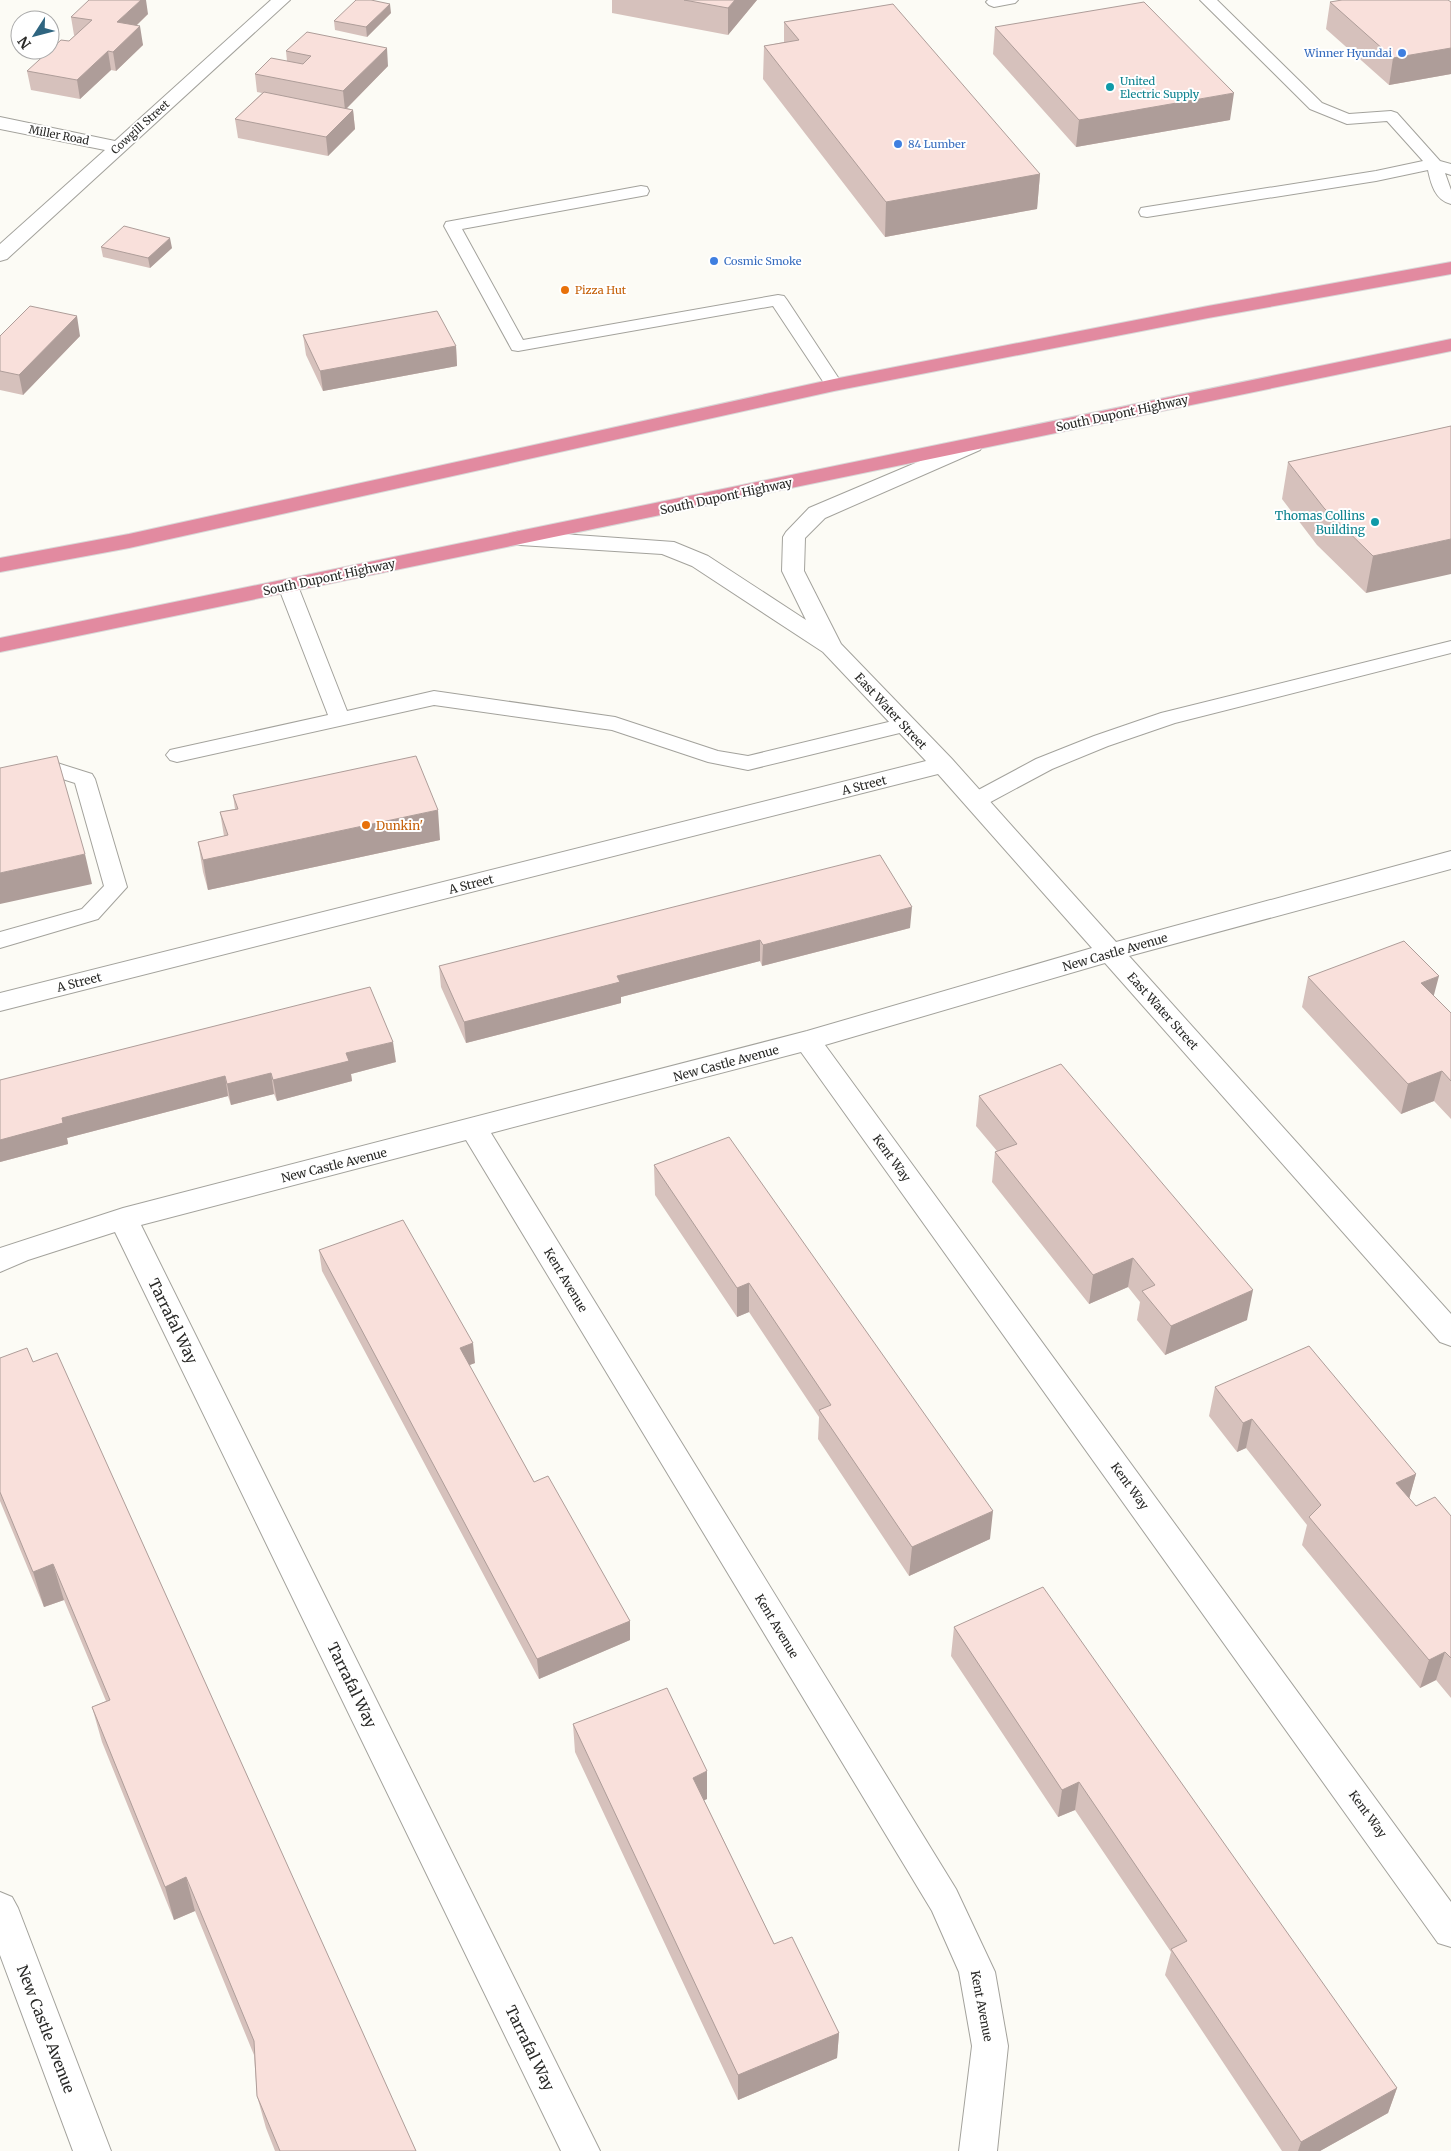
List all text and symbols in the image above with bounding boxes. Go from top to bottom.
north arrow [10,10,60,60]
text: N [14,33,35,52]
place label: Winner Hyundai [1303,46,1392,60]
marker: Winner Hyundai [1396,47,1408,59]
place label: United Electric Supply [1120,74,1200,101]
marker: United Electric Supply [1104,81,1116,93]
street label: Cowgill Street [108,97,173,157]
street label: Miller Road [28,122,91,148]
place label: 84 Lumber [908,137,966,151]
marker: 84 Lumber [892,138,904,150]
place label: Cosmic Smoke [724,254,802,268]
marker: Cosmic Smoke [708,255,720,267]
place label: Pizza Hut [575,283,627,297]
marker: Pizza Hut [559,284,571,296]
street label: South Dupont Highway [1054,392,1190,434]
street label: South Dupont Highway [658,475,794,517]
place label: Thomas Collins Building [1275,508,1366,537]
marker: Thomas Collins Building [1369,516,1381,528]
street label: South Dupont Highway [261,556,397,598]
street label: East Water Street [852,670,930,753]
street label: A Street [839,772,888,798]
place label: Dunkin' [376,818,423,833]
marker: Dunkin' [360,819,372,831]
street label: A Street [446,871,495,897]
street label: New Castle Avenue [1061,930,1169,974]
street label: A Street [54,969,103,995]
street label: East Water Street [1124,969,1202,1053]
street label: New Castle Avenue [672,1042,780,1084]
street label: Kent Way [870,1132,914,1184]
street label: New Castle Avenue [280,1145,388,1185]
street label: Kent Avenue [541,1245,591,1315]
street label: Tarrafal Way [144,1275,202,1367]
street label: Kent Way [1108,1460,1152,1512]
street label: Kent Avenue [752,1591,802,1661]
street label: Tarrafal Way [323,1639,381,1731]
street label: Kent Way [1346,1788,1390,1840]
street label: New Castle Avenue [13,1962,79,2096]
street label: Kent Avenue [968,1969,996,2043]
street label: Tarrafal Way [501,2002,559,2094]

